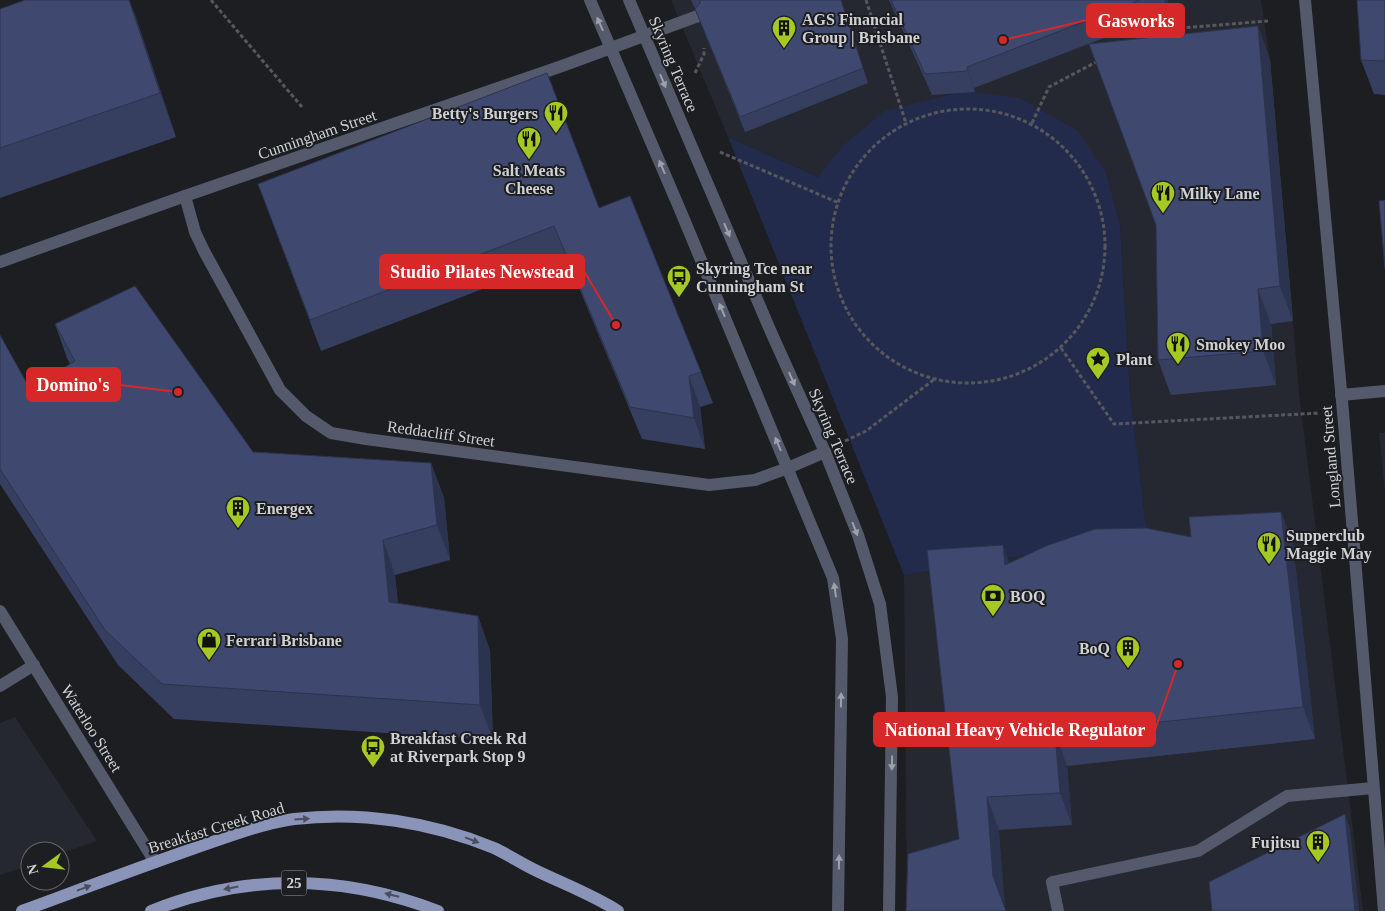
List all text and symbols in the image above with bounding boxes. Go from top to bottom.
callout: Gasworks [1087,4,1184,37]
place label: AGS Financial Group | Brisbane [802,11,920,47]
text: Gasworks [1097,11,1175,31]
street label: Skyring Terrace [645,14,701,115]
building icon: AGS Financial Group | Brisbane [771,15,797,49]
one-way arrow [596,17,604,31]
one-way arrow [660,74,668,88]
restaurant icon: Betty's Burgers [543,100,569,134]
place label: Betty's Burgers [432,105,538,123]
street label: Cunningham Street [256,106,379,164]
restaurant icon: Salt Meats Cheese [516,126,542,160]
one-way arrow [657,160,665,174]
place label: Salt Meats Cheese [493,162,565,197]
restaurant icon: Milky Lane [1150,180,1176,214]
place label: Milky Lane [1180,185,1260,203]
one-way arrow [724,223,732,237]
callout: Studio Pilates Newstead [380,255,584,288]
place label: Skyring Tce near Cunningham St [696,260,812,296]
text: Studio Pilates Newstead [390,262,574,282]
bus stop icon: Skyring Tce near Cunningham St [666,264,692,298]
one-way arrow [717,303,725,317]
restaurant icon: Smokey Moo [1165,331,1191,365]
place label: Smokey Moo [1196,336,1285,354]
place icon: Plant [1085,346,1111,380]
place label: Plant [1116,351,1153,368]
callout: Domino's [27,368,120,401]
one-way arrow [788,372,796,386]
text: Domino's [36,375,110,395]
street label: Skyring Terrace [805,386,861,487]
street label: Longland Street [1318,404,1344,509]
street label: Reddacliff Street [386,418,496,450]
one-way arrow [774,436,782,451]
building icon: Energex [225,495,251,529]
place label: Energex [256,500,313,518]
one-way arrow [852,522,860,536]
place label: Supperclub Maggie May [1286,527,1372,563]
restaurant icon: Supperclub Maggie May [1256,531,1282,565]
one-way arrow [831,582,839,598]
bank icon: BOQ [980,583,1006,617]
place label: BOQ [1010,588,1046,605]
shop icon: Ferrari Brisbane [196,627,222,661]
place label: Ferrari Brisbane [226,632,342,649]
building icon: BoQ [1115,635,1141,669]
place label: BoQ [1079,640,1110,657]
street label: Waterloo Street [58,682,125,775]
one-way arrow [837,692,845,708]
callout: National Heavy Vehicle Regulator [874,713,1155,746]
text: National Heavy Vehicle Regulator [885,720,1145,740]
place label: Breakfast Creek Rd at Riverpark Stop 9 [390,730,526,766]
bus stop icon: Breakfast Creek Rd at Riverpark Stop 9 [360,734,386,768]
one-way arrow [888,755,896,771]
street label: Breakfast Creek Road [146,799,286,856]
one-way arrow [294,815,310,823]
building icon: Fujitsu [1305,829,1331,863]
place label: Fujitsu [1251,834,1300,852]
one-way arrow [465,837,479,845]
north arrow [20,841,70,891]
one-way arrow [835,854,843,870]
text: N [24,862,41,876]
road number: 25 [282,870,306,896]
one-way arrow [77,884,92,892]
one-way arrow [223,885,239,893]
one-way arrow [384,891,399,899]

